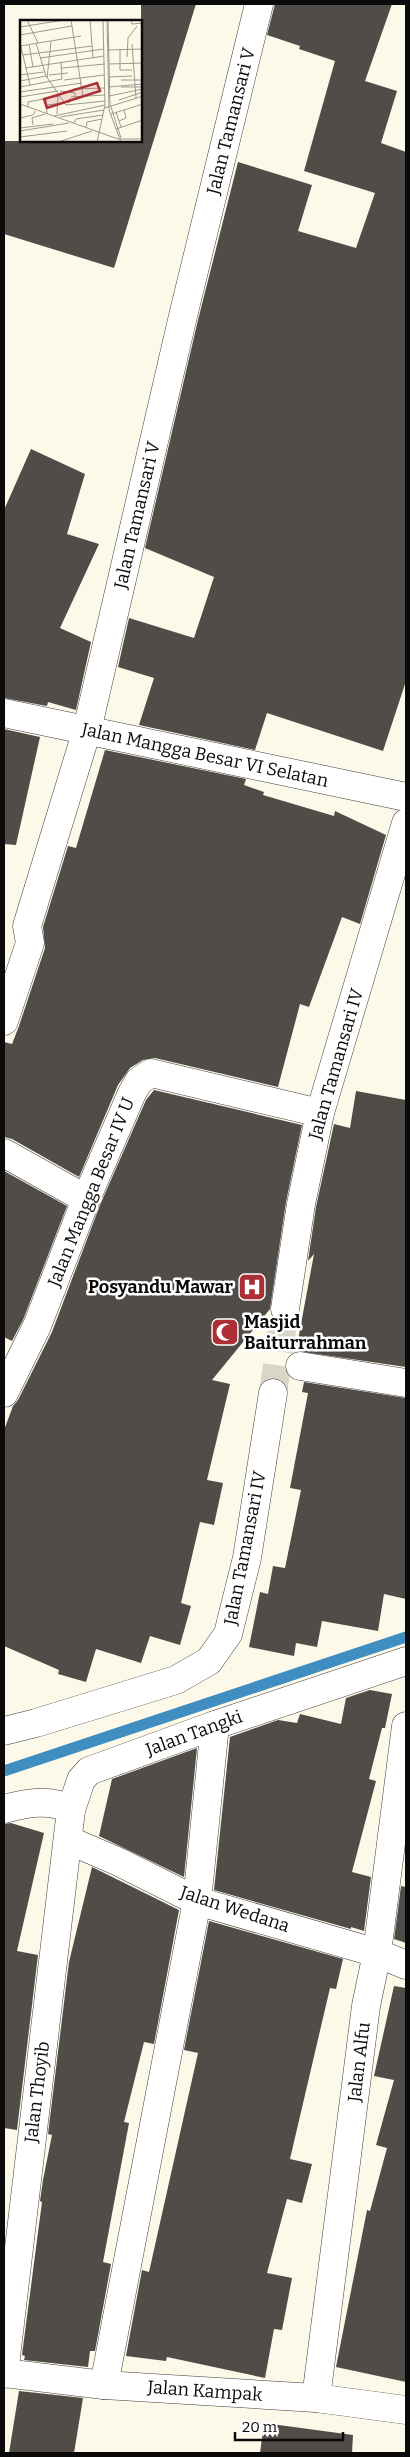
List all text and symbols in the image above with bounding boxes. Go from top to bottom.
inset map [20,20,142,142]
street label: Jalan Tamansari V [202,45,260,198]
street label: Jalan Tamansari V [109,439,165,592]
street label: Jalan Mangga Besar VI Selatan [79,718,331,792]
street label: Jalan Tamansari IV [304,985,368,1143]
street label: Jalan Mangga Besar IV U [43,1094,139,1291]
hospital icon: Posyandu Mawar [237,1272,267,1302]
place label: Posyandu Mawar [88,1276,234,1298]
place label: Masjid Baiturrahman [244,1311,367,1354]
mosque icon: Masjid Baiturrahman [210,1317,240,1347]
street label: Jalan Tamansari IV [219,1469,271,1628]
street label: Jalan Tangki [142,1705,245,1761]
street label: Jalan Wedana [177,1881,293,1937]
street label: Jalan Alfu [343,2021,375,2104]
street label: Jalan Thoyib [20,2040,54,2145]
street label: Jalan Kampak [146,2376,264,2406]
scale bar [235,2410,342,2442]
text: 20 m [242,2418,278,2436]

